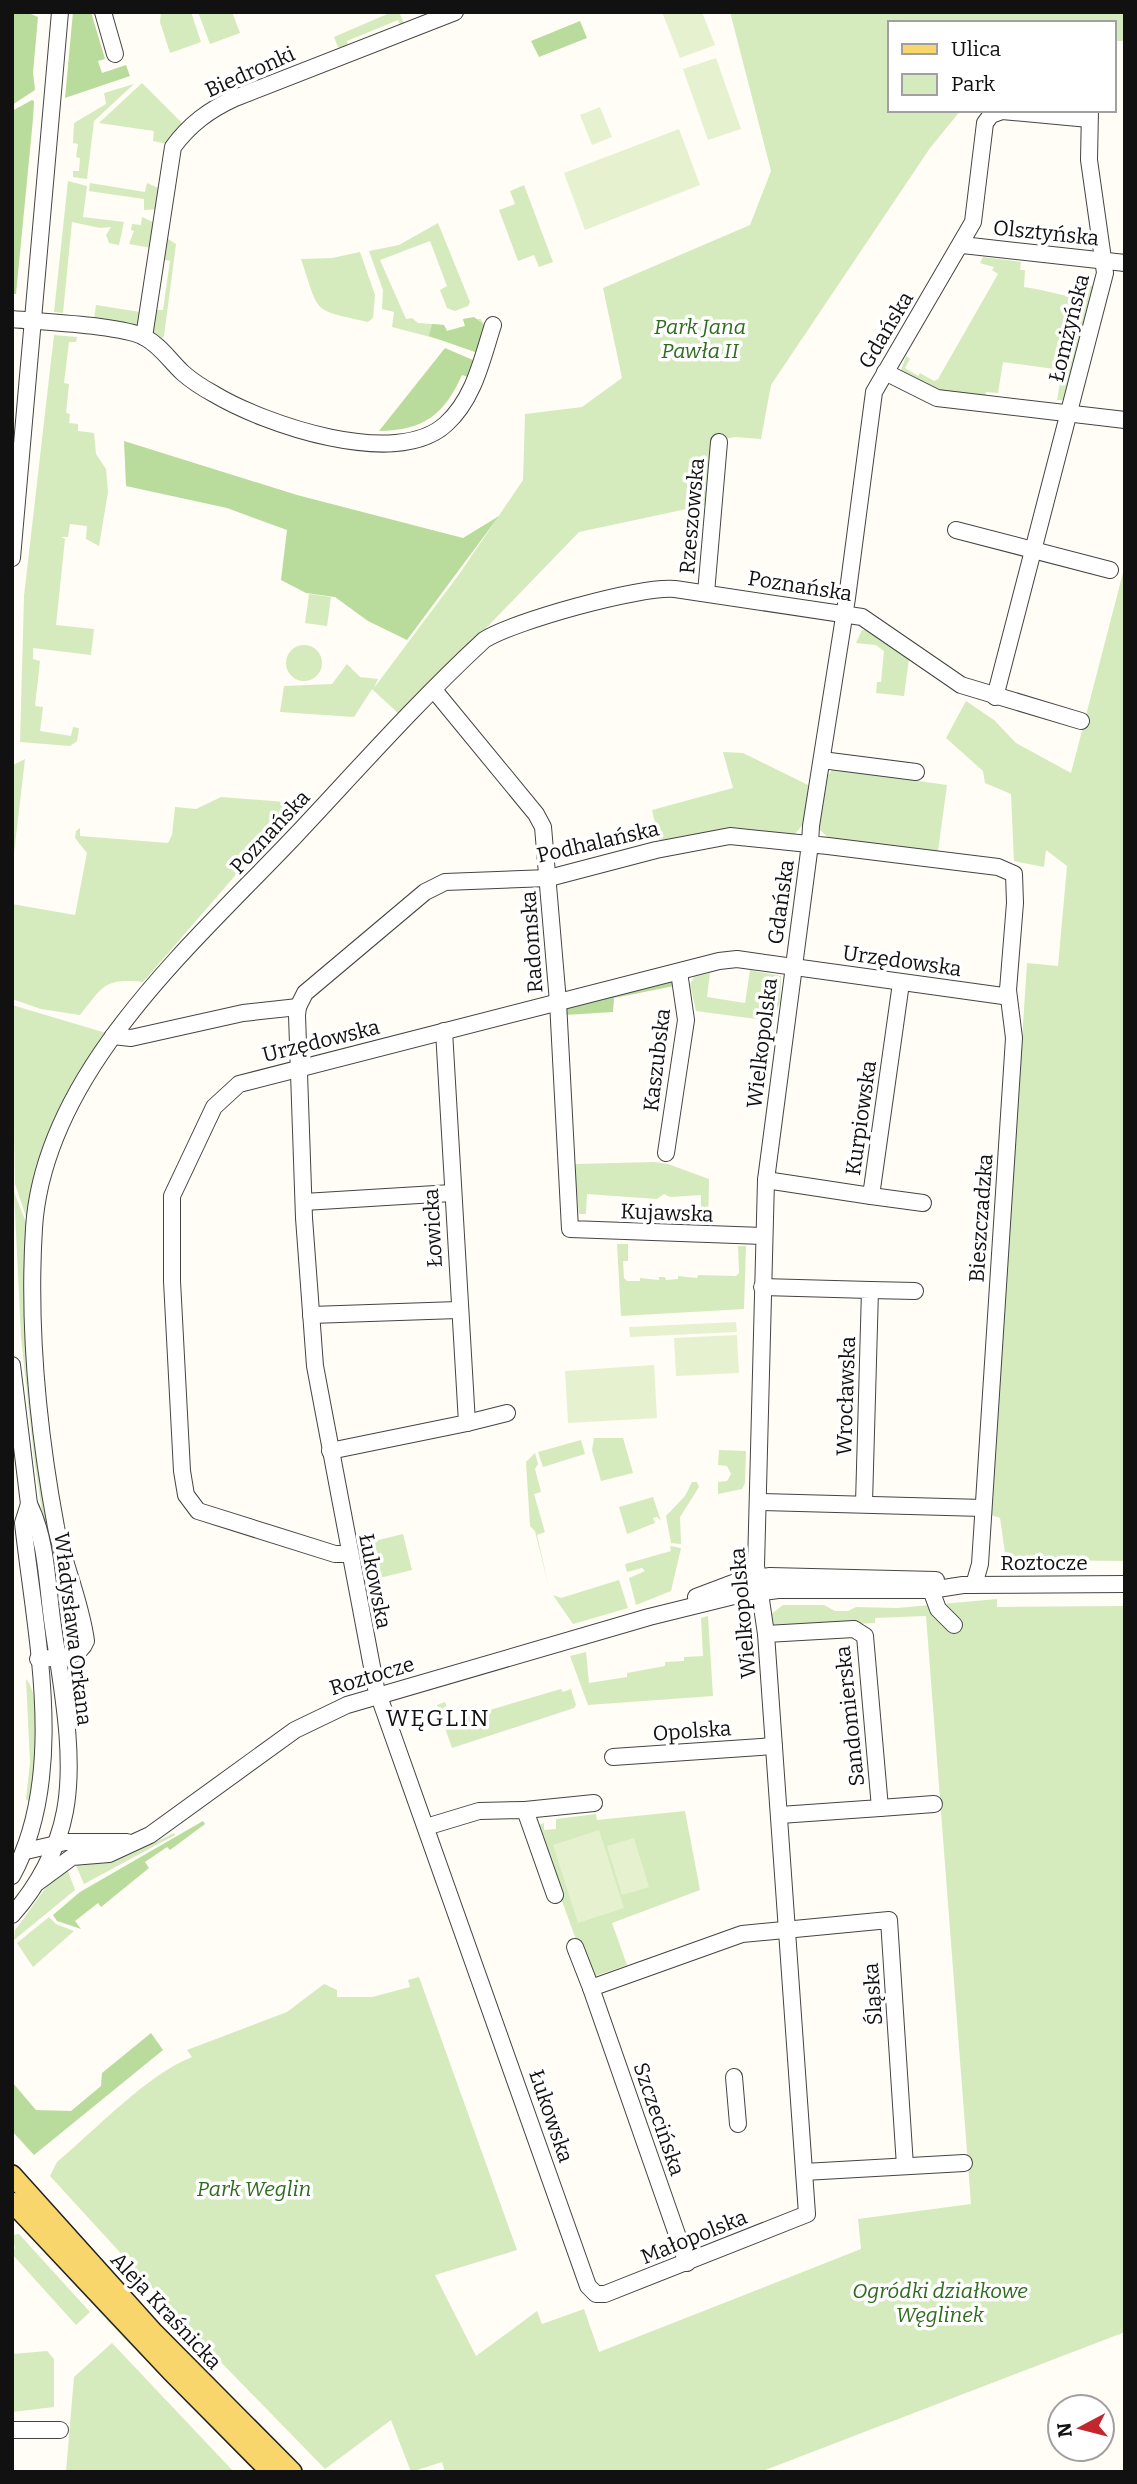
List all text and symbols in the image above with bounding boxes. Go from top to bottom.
legend [888,21,1116,112]
text: Ulica [951,36,1001,62]
street label: Biedronki [201,41,299,103]
text: Park [951,71,995,97]
street label: Olsztyńska [992,215,1101,252]
street label: Łomżyńska [1043,271,1095,385]
street label: Gdańska [853,286,919,373]
park label: Park Jana Pawła II [654,314,746,364]
street label: Rzeszowska [674,456,710,575]
street label: Poznańska [746,565,855,607]
street label: Poznańska [225,784,316,879]
street label: Podhalańska [534,815,662,869]
street label: Gdańska [762,857,800,946]
street label: Radomska [515,890,549,994]
street label: Urzędowska [841,940,964,982]
street label: Wielkopolska [741,976,783,1110]
street label: Kaszubska [638,1006,676,1113]
street label: Urzędowska [260,1014,383,1068]
street label: Kurpiowska [840,1058,882,1177]
street label: Bieszczadzka [964,1152,998,1283]
street label: Łowicka [418,1187,448,1268]
street label: Kujawska [620,1198,714,1228]
street label: Wrocławska [831,1335,861,1456]
street label: Władysława Orkana [48,1531,98,1728]
street label: Łukowska [353,1531,397,1631]
street label: Wielkopolska [724,1546,762,1679]
street label: Roztocze [1000,1550,1088,1576]
street label: Sandomierska [830,1644,870,1787]
street label: Roztocze [326,1651,418,1701]
district label: WĘGLIN [386,1704,490,1732]
street label: Opolska [652,1715,733,1747]
street label: Śląska [858,1961,888,2026]
street label: Szczecińska [628,2059,691,2179]
street label: Łukowska [523,2066,579,2166]
park label: Park Weglin [197,2176,311,2202]
street label: Małopolska [637,2204,751,2270]
street label: Aleja Kraśnicka [105,2247,227,2375]
park label: Ogródki działkowe Węglinek [852,2278,1028,2328]
north arrow [1046,2393,1116,2463]
text: N [1052,2421,1077,2439]

